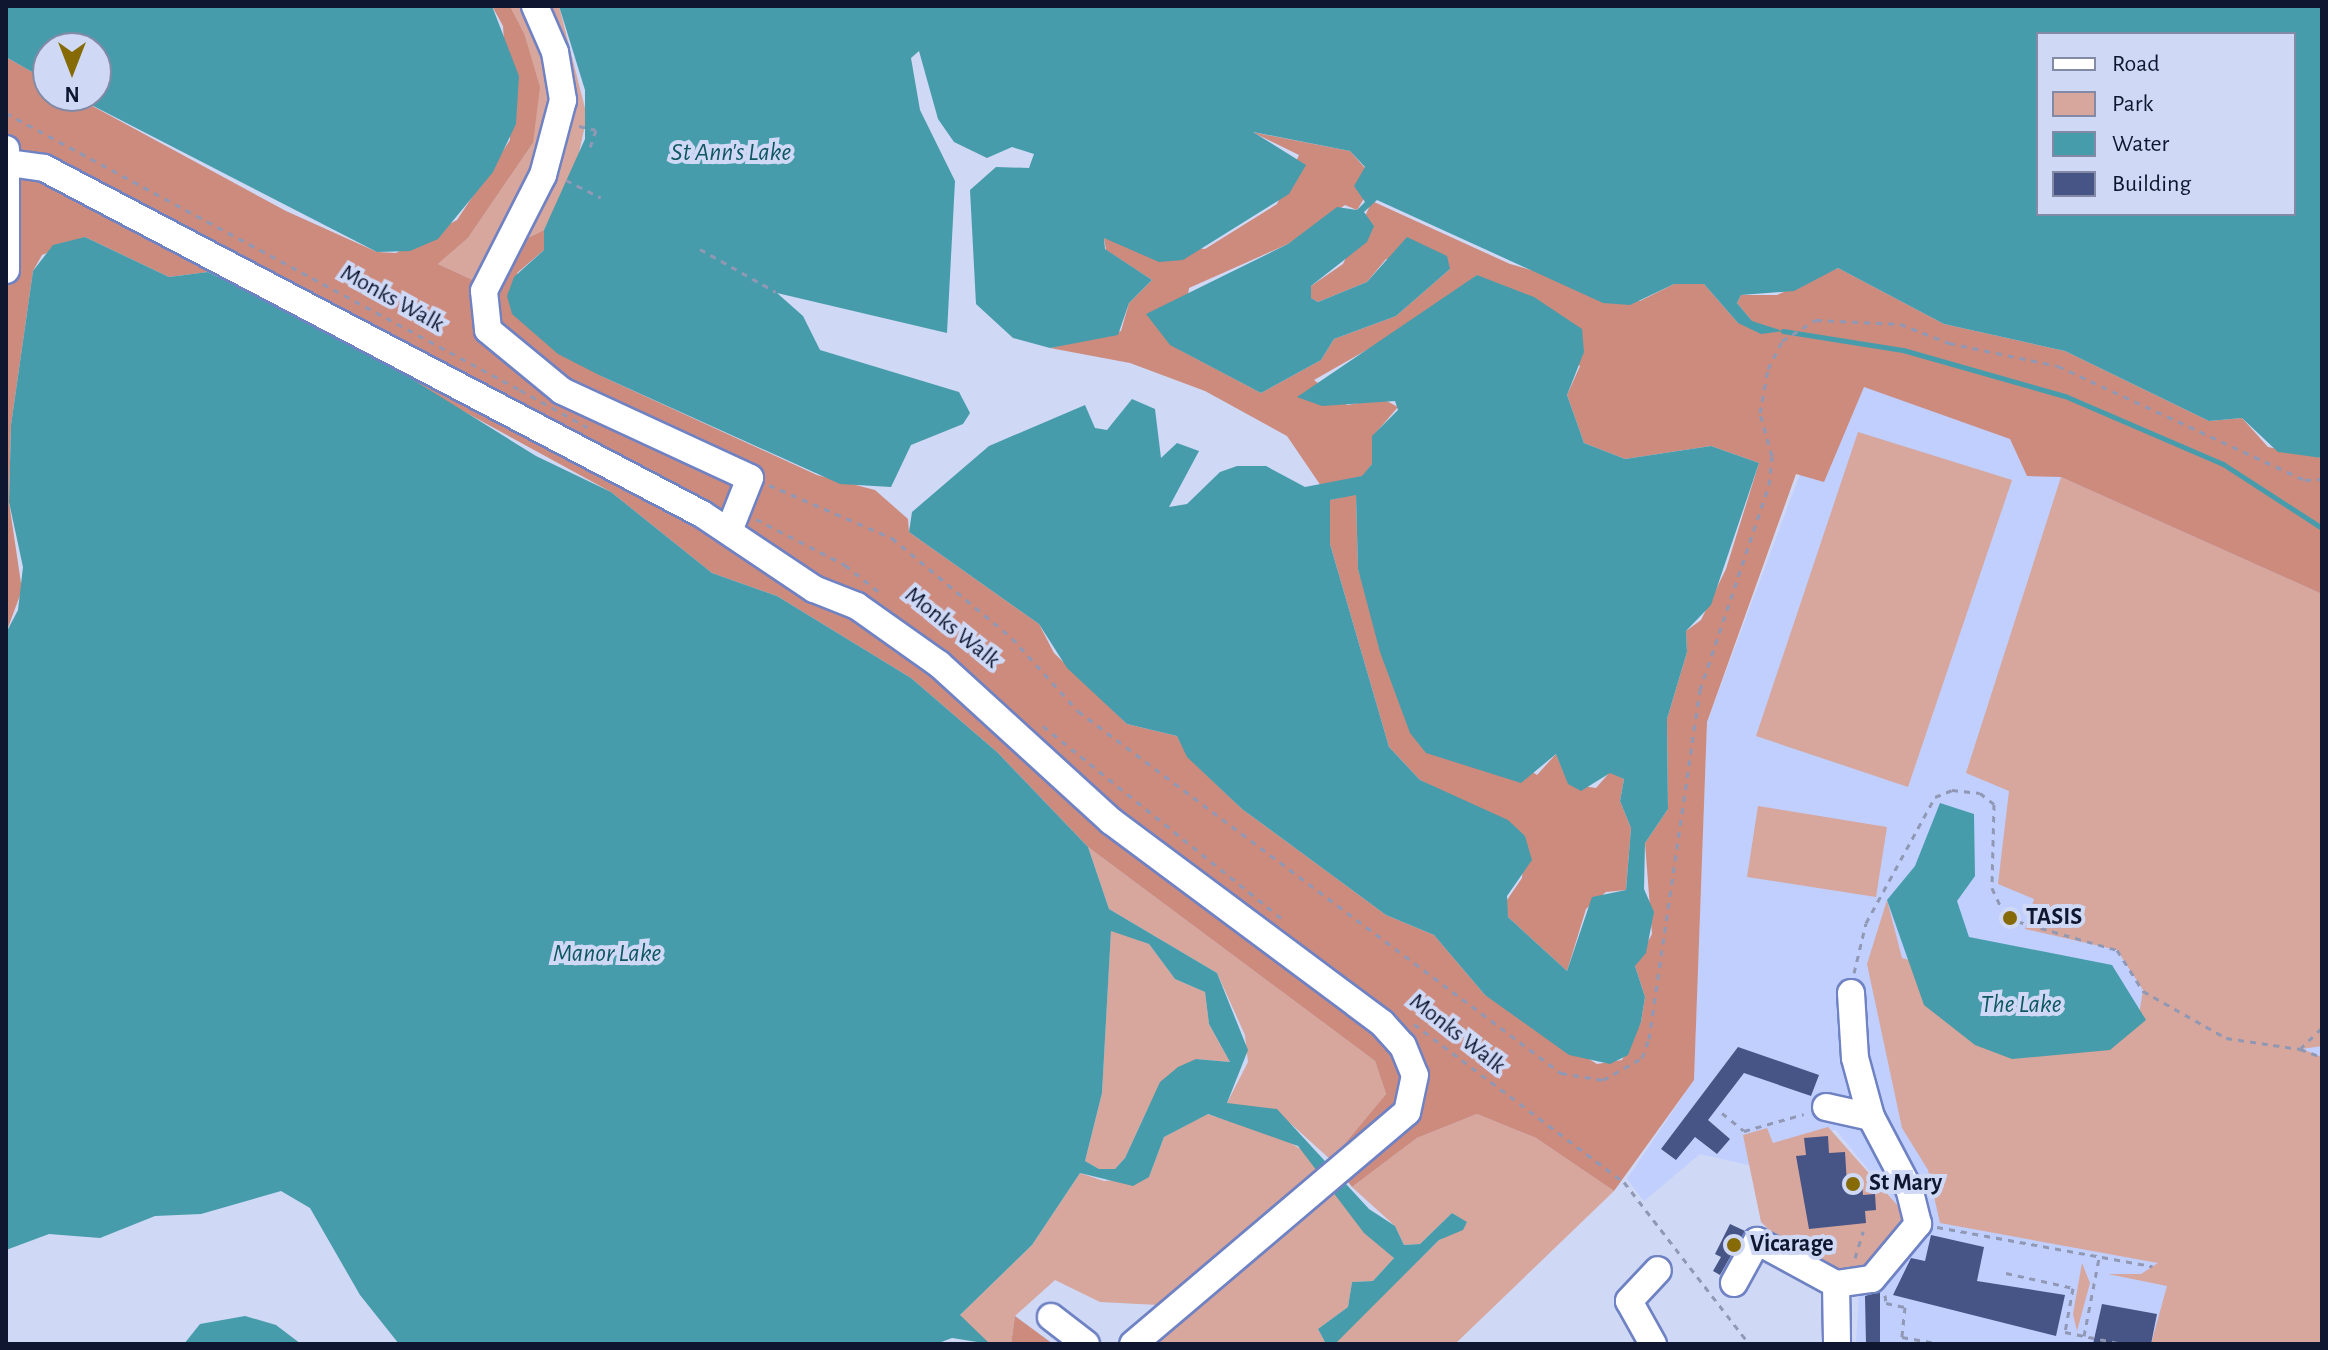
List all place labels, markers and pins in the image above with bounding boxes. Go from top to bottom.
place label: TASIS [2026,904,2082,932]
marker: TASIS [2001,909,2019,927]
place label: St Mary [1869,1170,1942,1198]
marker: St Mary [1844,1175,1862,1193]
place label: Vicarage [1750,1231,1834,1259]
marker: Vicarage [1725,1236,1743,1254]

